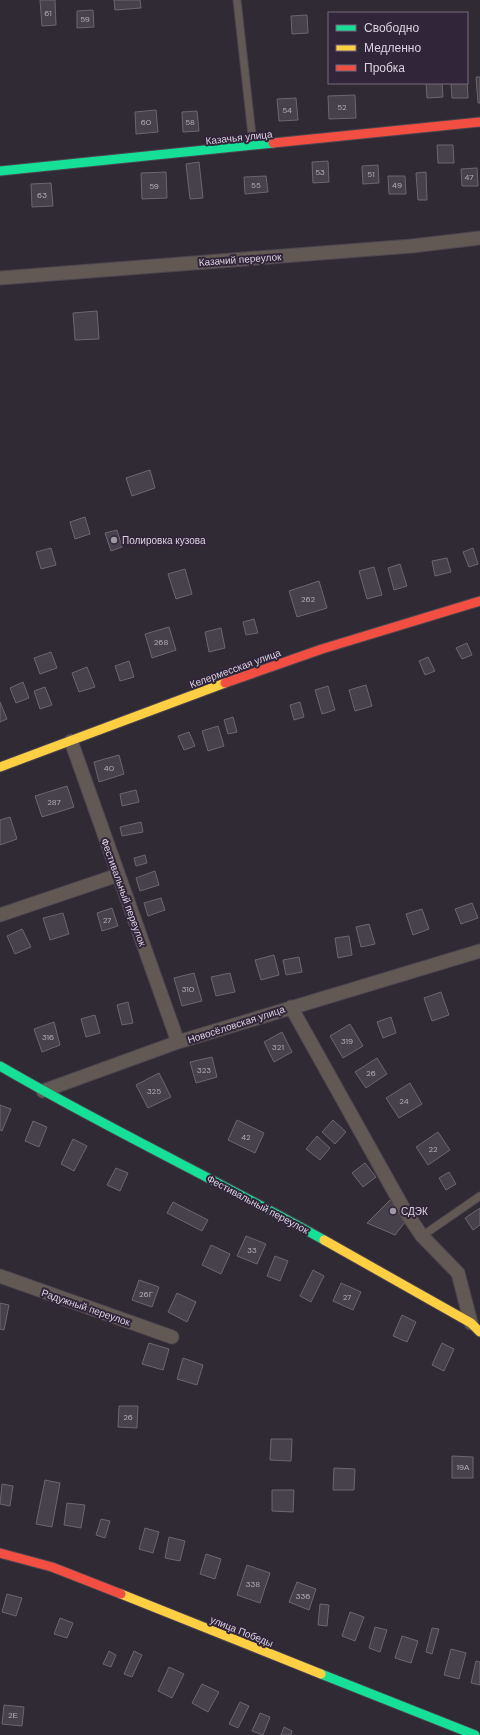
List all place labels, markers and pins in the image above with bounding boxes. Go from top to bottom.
place label: Полировка кузова [122,534,206,547]
marker: Полировка кузова [109,535,119,545]
place label: СДЭК [401,1205,428,1218]
marker: СДЭК [388,1206,398,1216]

